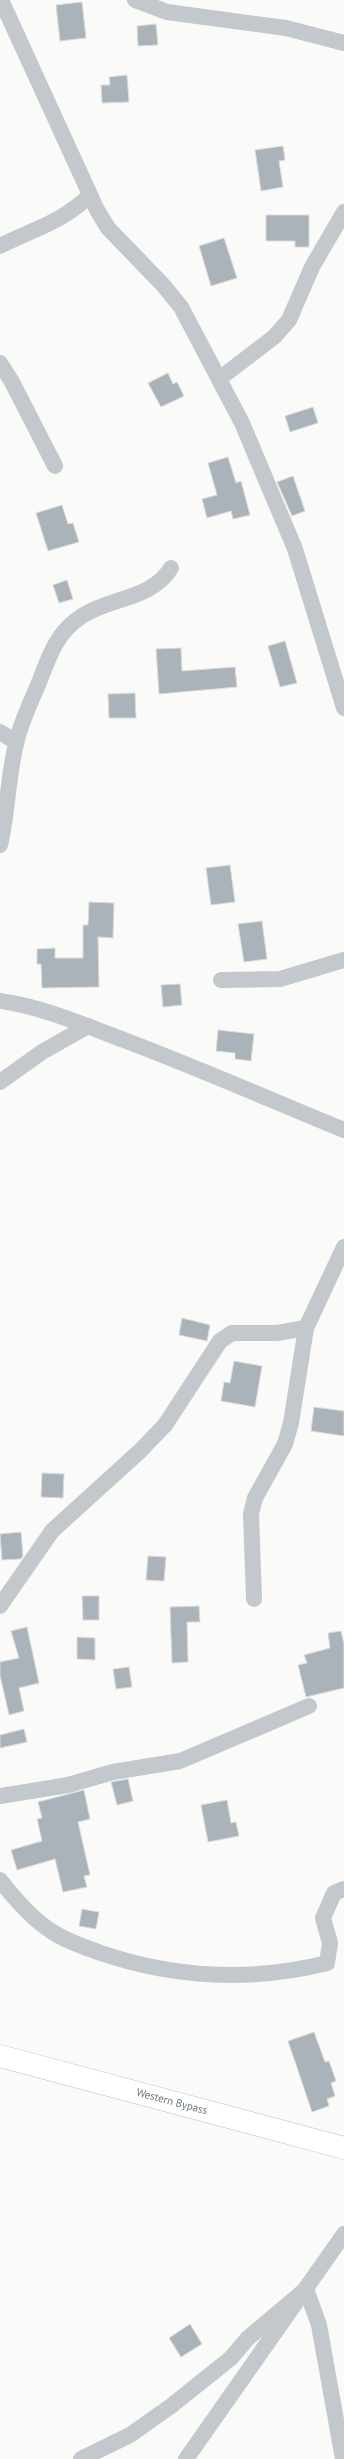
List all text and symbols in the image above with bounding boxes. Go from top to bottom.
street label: Western Bypass [135,2085,209,2117]

